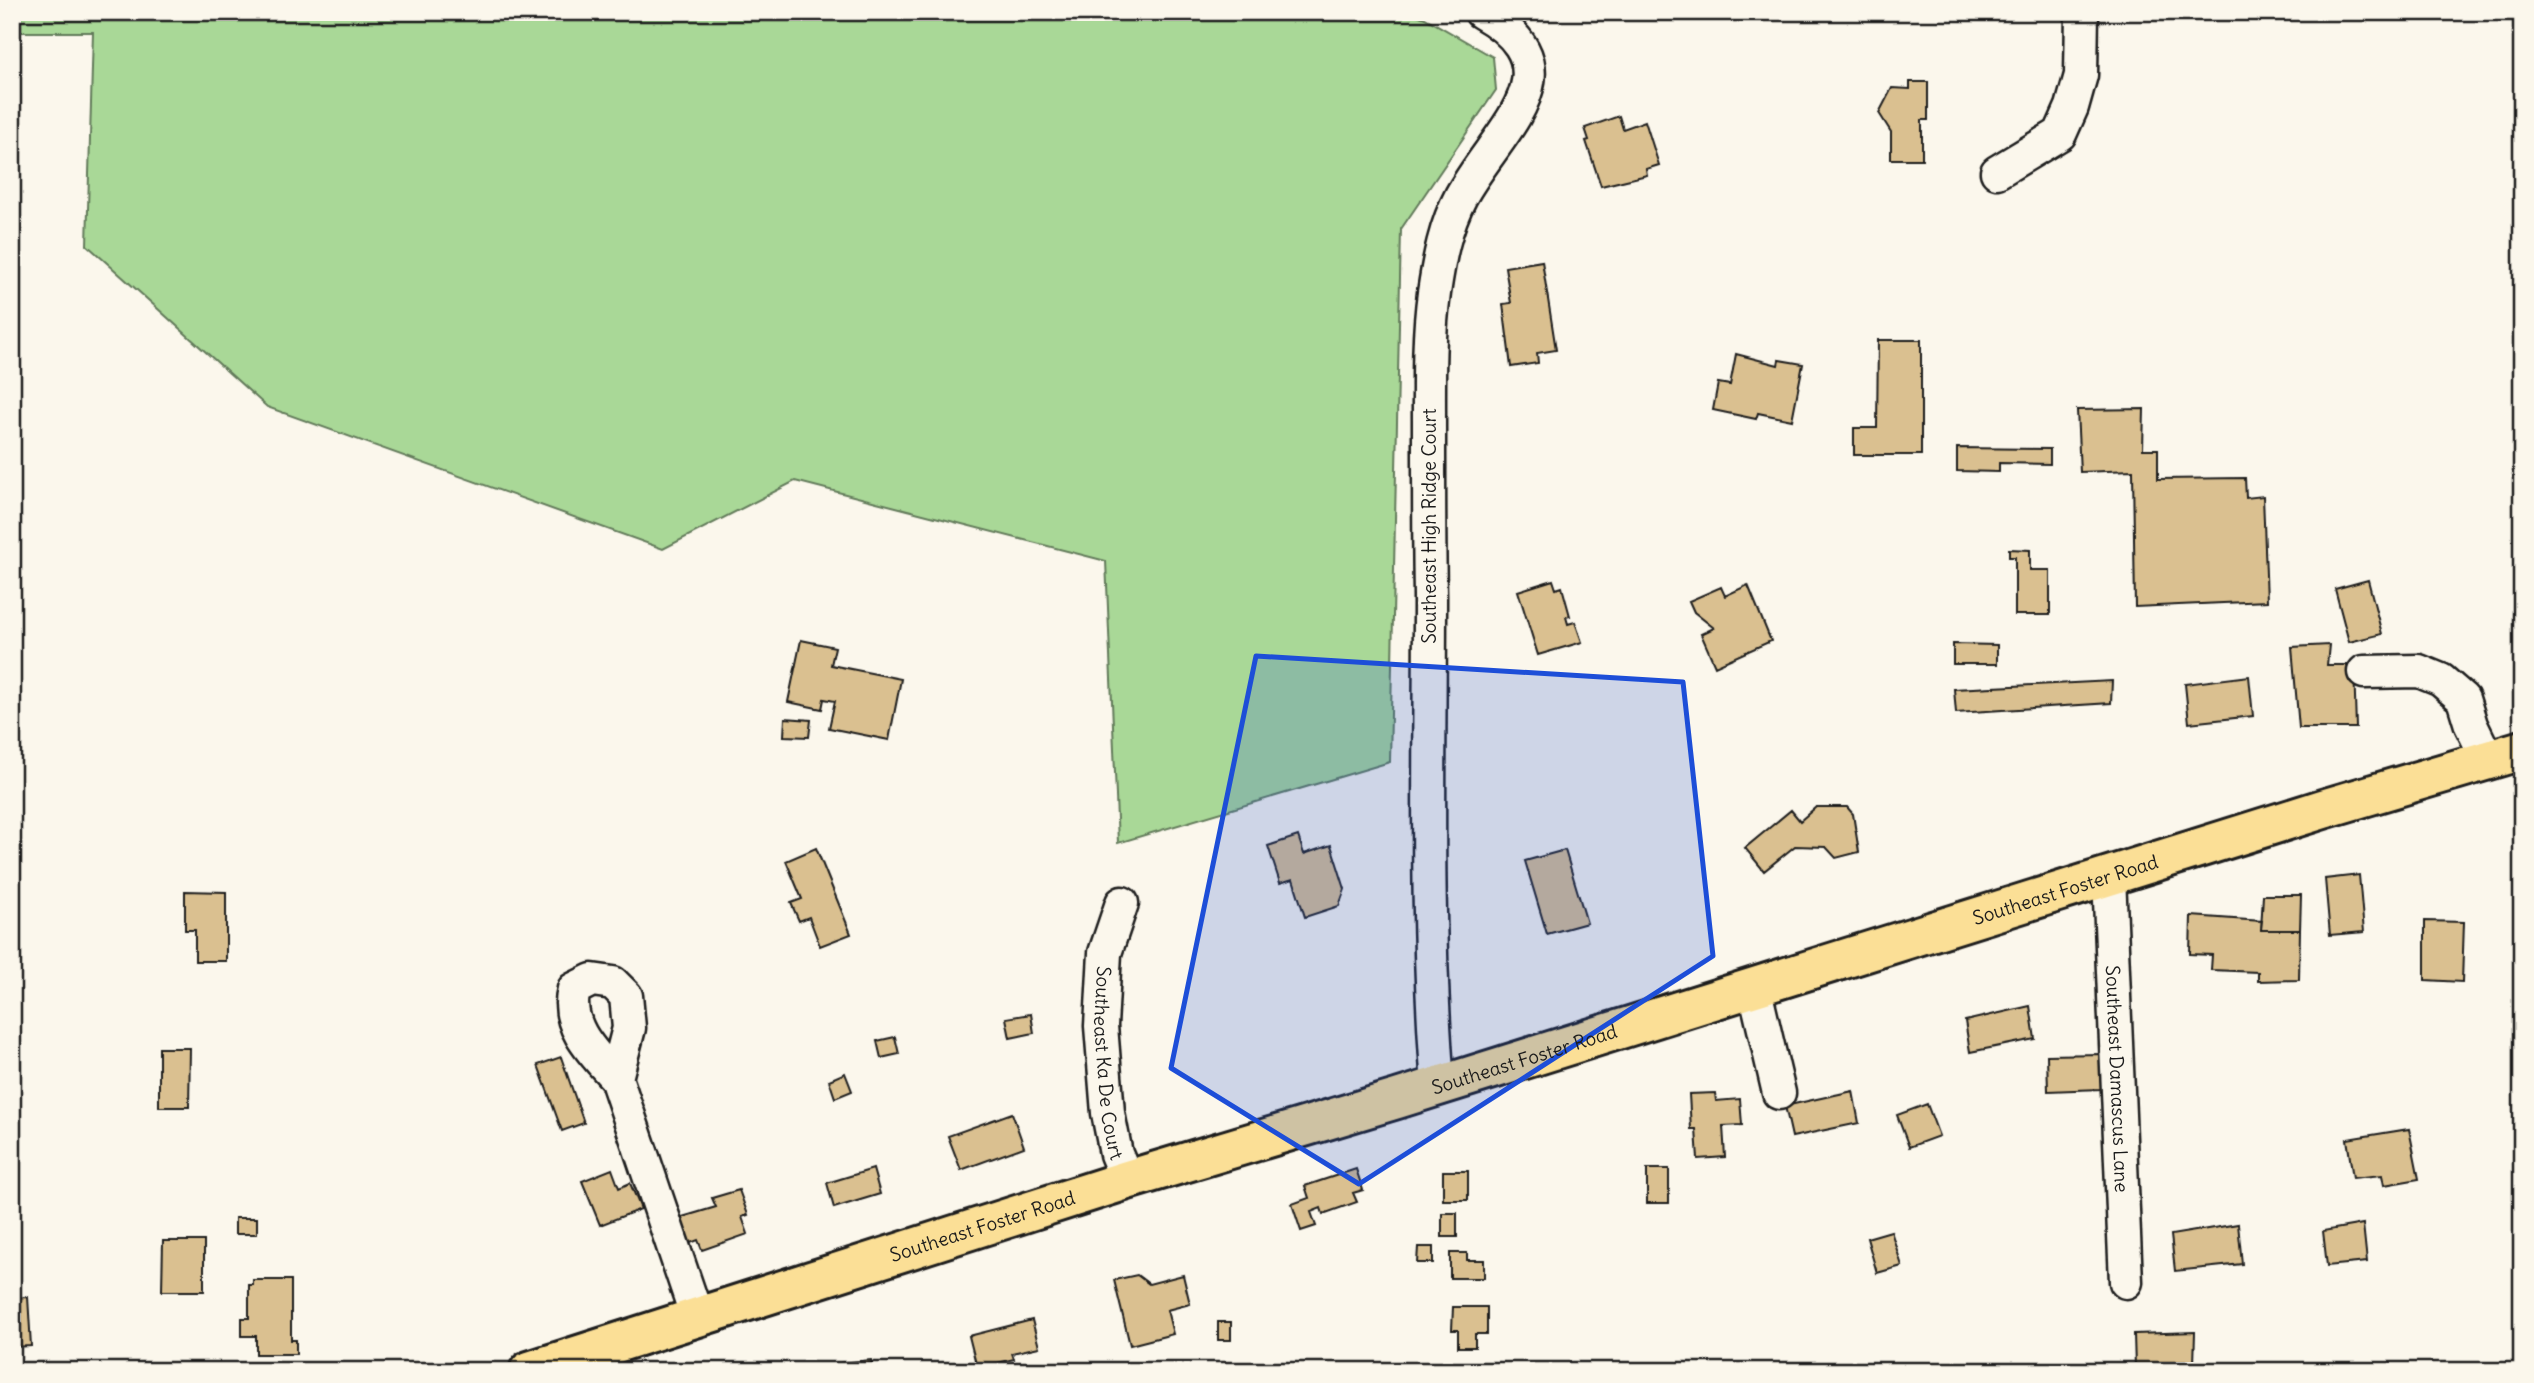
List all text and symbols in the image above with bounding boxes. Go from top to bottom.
street label: Southeast High Ridge Court [1417,408,1441,644]
street label: Southeast Foster Road [1970,849,2161,930]
street label: Southeast Damascus Lane [2101,965,2134,1193]
street label: Southeast Ka De Court [1089,966,1129,1163]
street label: Southeast Foster Road [1429,1019,1620,1099]
street label: Southeast Foster Road [887,1185,1078,1267]

